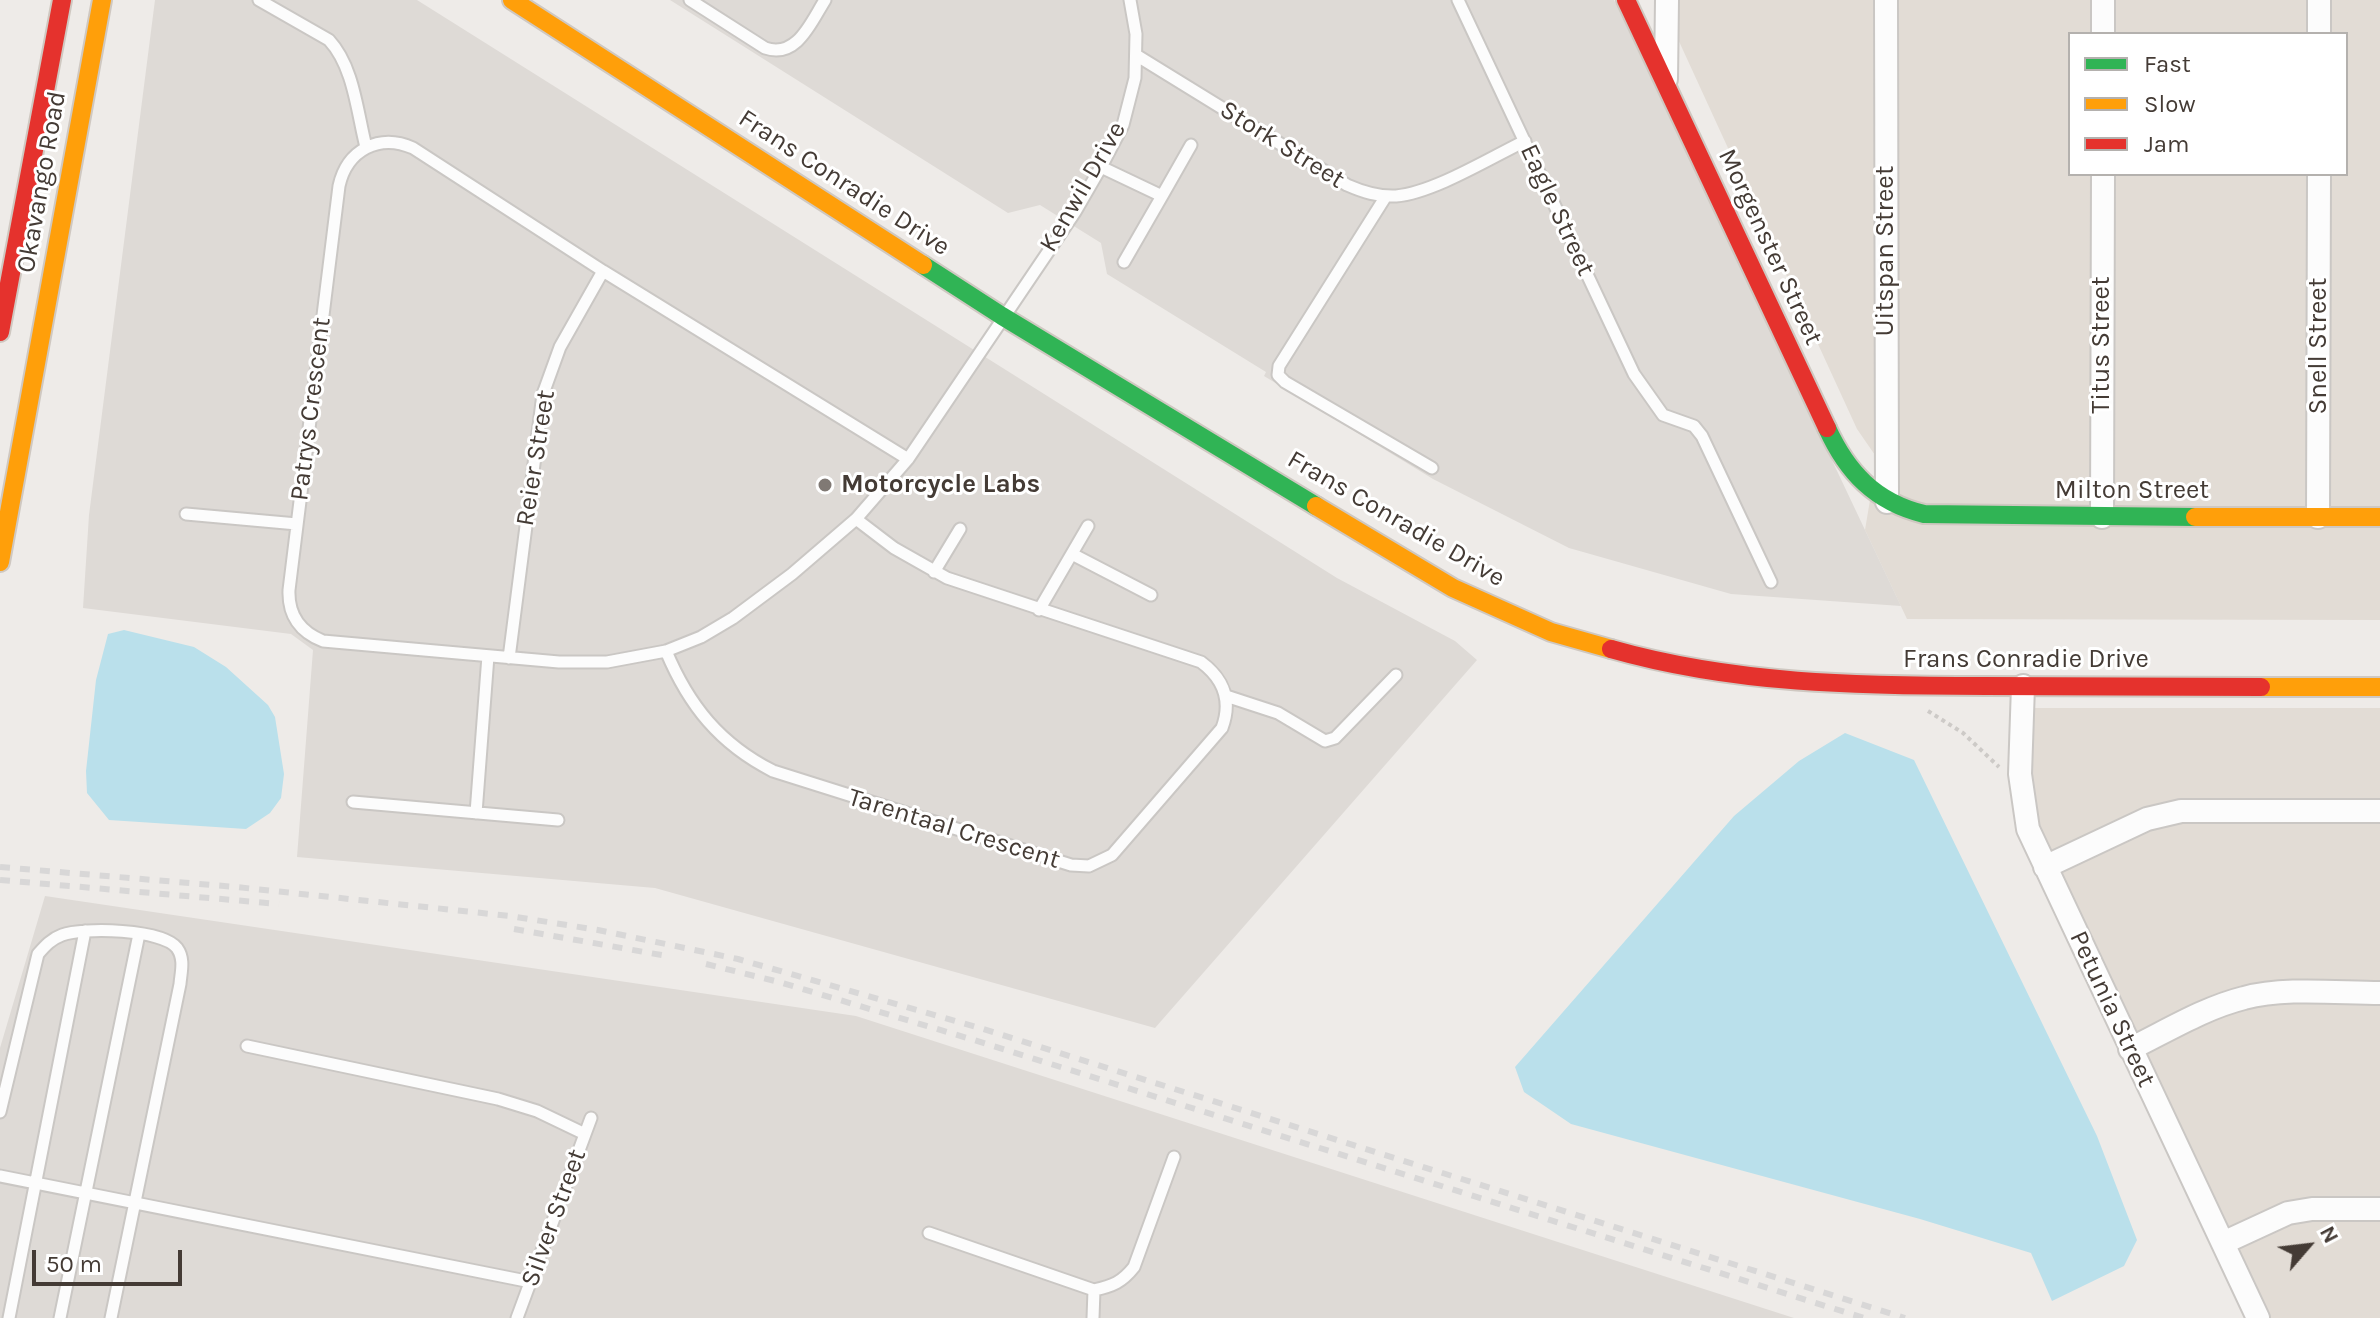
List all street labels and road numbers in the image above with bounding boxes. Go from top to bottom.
street label: Okavango Road [11,89,73,275]
street label: Stork Street [1214,94,1350,196]
street label: Frans Conradie Drive [732,103,956,263]
street label: Kenwil Drive [1033,116,1133,258]
street label: Eagle Street [1513,139,1601,281]
street label: Morgenster Street [1711,144,1829,350]
street label: Uitspan Street [1870,166,1902,336]
street label: Titus Street [2086,276,2118,414]
street label: Snell Street [2303,278,2335,414]
street label: Patrys Crescent [284,316,338,502]
street label: Reier Street [510,388,562,528]
street label: Frans Conradie Drive [1282,444,1510,594]
street label: Milton Street [2055,475,2209,507]
street label: Frans Conradie Drive [1903,644,2149,676]
street label: Tarentaal Crescent [844,782,1064,876]
street label: Petunia Street [2062,926,2162,1092]
street label: Silver Street [515,1145,593,1291]

